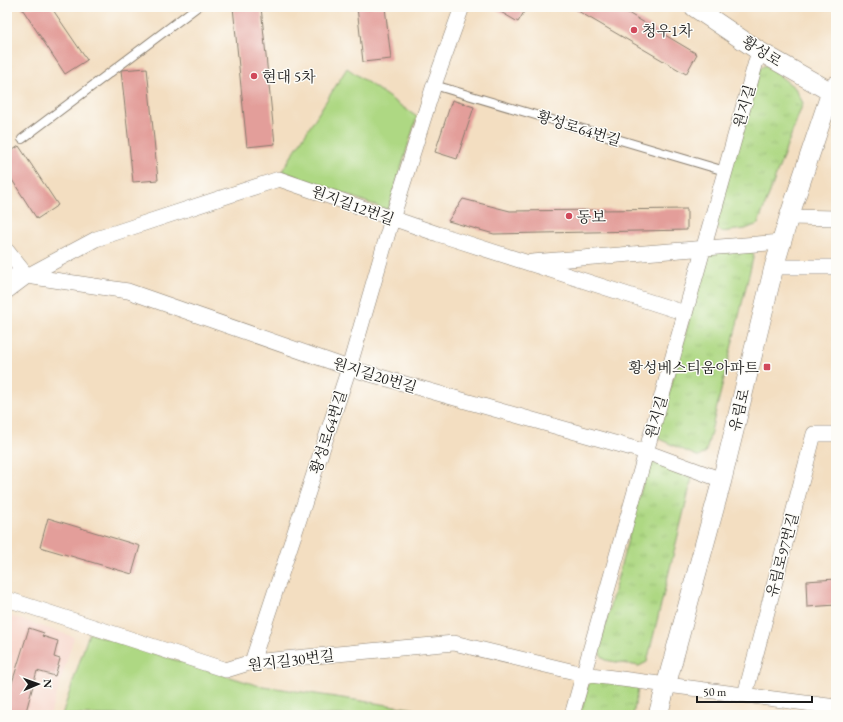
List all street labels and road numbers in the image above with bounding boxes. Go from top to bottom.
street label: 황성로 [739,31,786,71]
street label: 원지길 [729,82,759,130]
street label: 황성로64번길 [535,106,623,150]
street label: 원지길12번길 [309,181,397,229]
street label: 원지길20번길 [331,353,419,397]
street label: 유림로 [725,386,754,433]
street label: 황성로64번길 [306,388,350,476]
street label: 원지길 [641,393,671,441]
street label: 유림로97번길 [762,511,802,599]
street label: 원지길30번길 [247,645,335,675]

